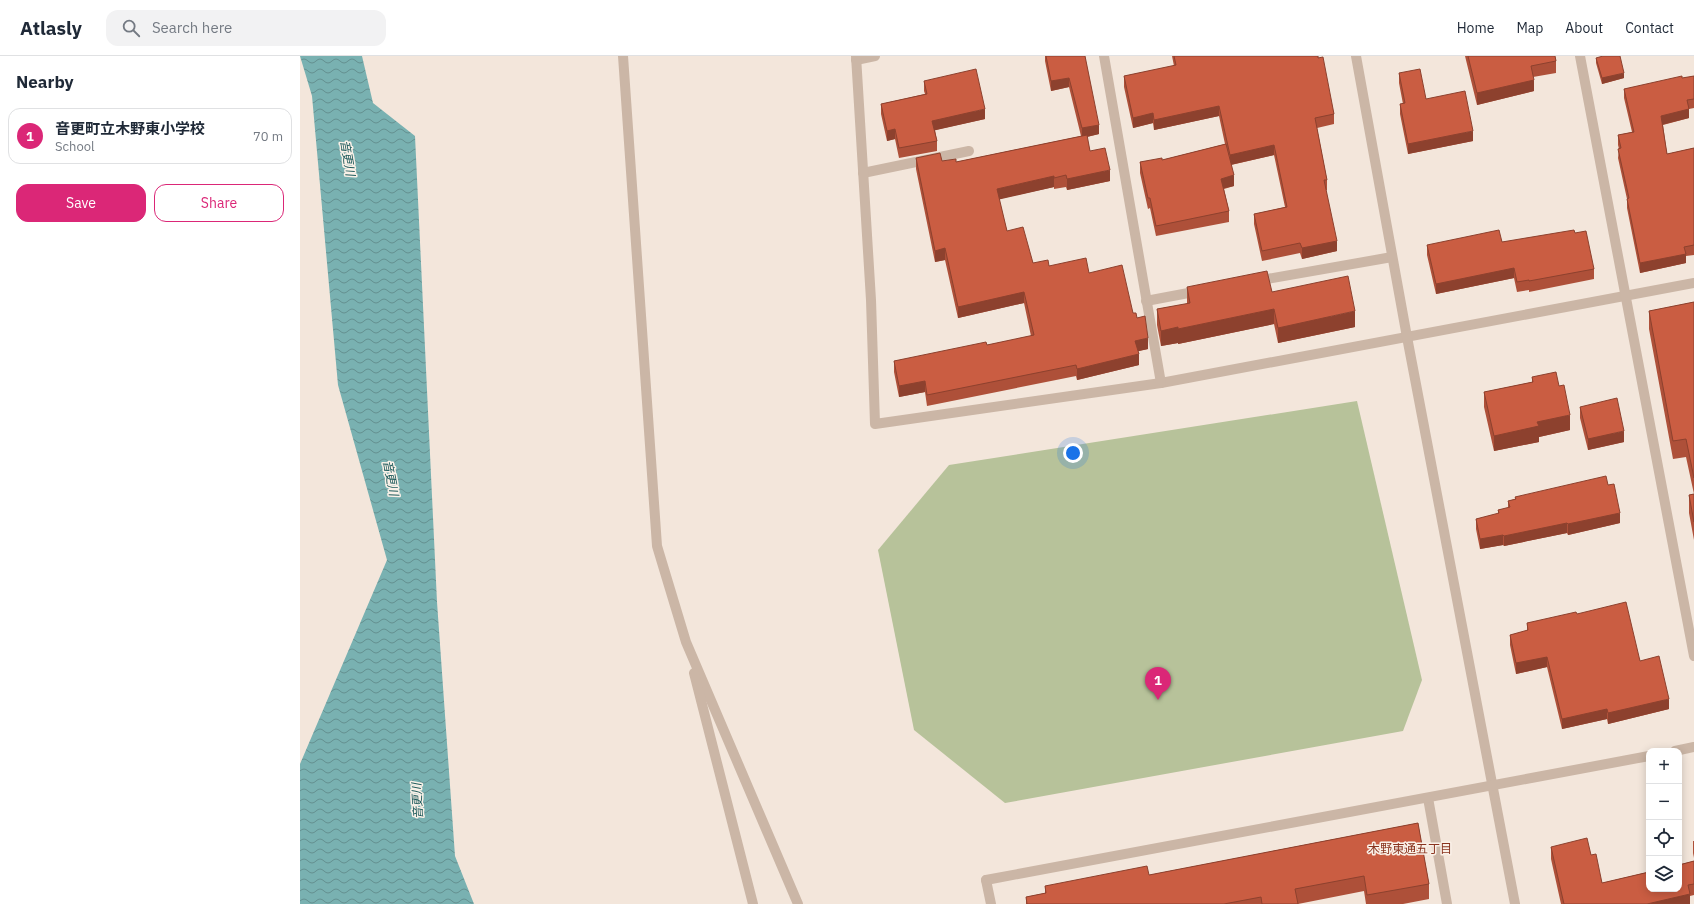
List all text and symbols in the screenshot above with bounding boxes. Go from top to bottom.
search box [106,10,386,46]
text: Atlasly [20,16,82,40]
icon: search [120,17,142,39]
text: Search here [152,18,232,37]
text: Home [1457,19,1494,37]
text: Map [1516,19,1543,37]
text: About [1565,19,1603,37]
text: Contact [1625,19,1674,37]
text: Nearby [16,71,74,93]
text: 音更町立木野東小学校 [55,119,205,138]
text: 1 [26,128,34,145]
text: 70 m [253,128,283,145]
text: School [55,138,95,155]
water label: 音更川 [337,139,359,179]
button: Save [16,184,146,222]
button: Share [154,184,284,222]
your location [1063,443,1083,463]
water label: 音更川 [380,459,402,499]
pin: 1 [1145,667,1171,700]
map controls [1646,748,1682,892]
button: + [1646,748,1682,784]
water label: 音更川 [408,781,425,819]
button: − [1646,784,1682,820]
button: locate [1646,820,1682,856]
district label: 木野東通五丁目 [1368,841,1452,856]
button: layers [1646,856,1682,892]

